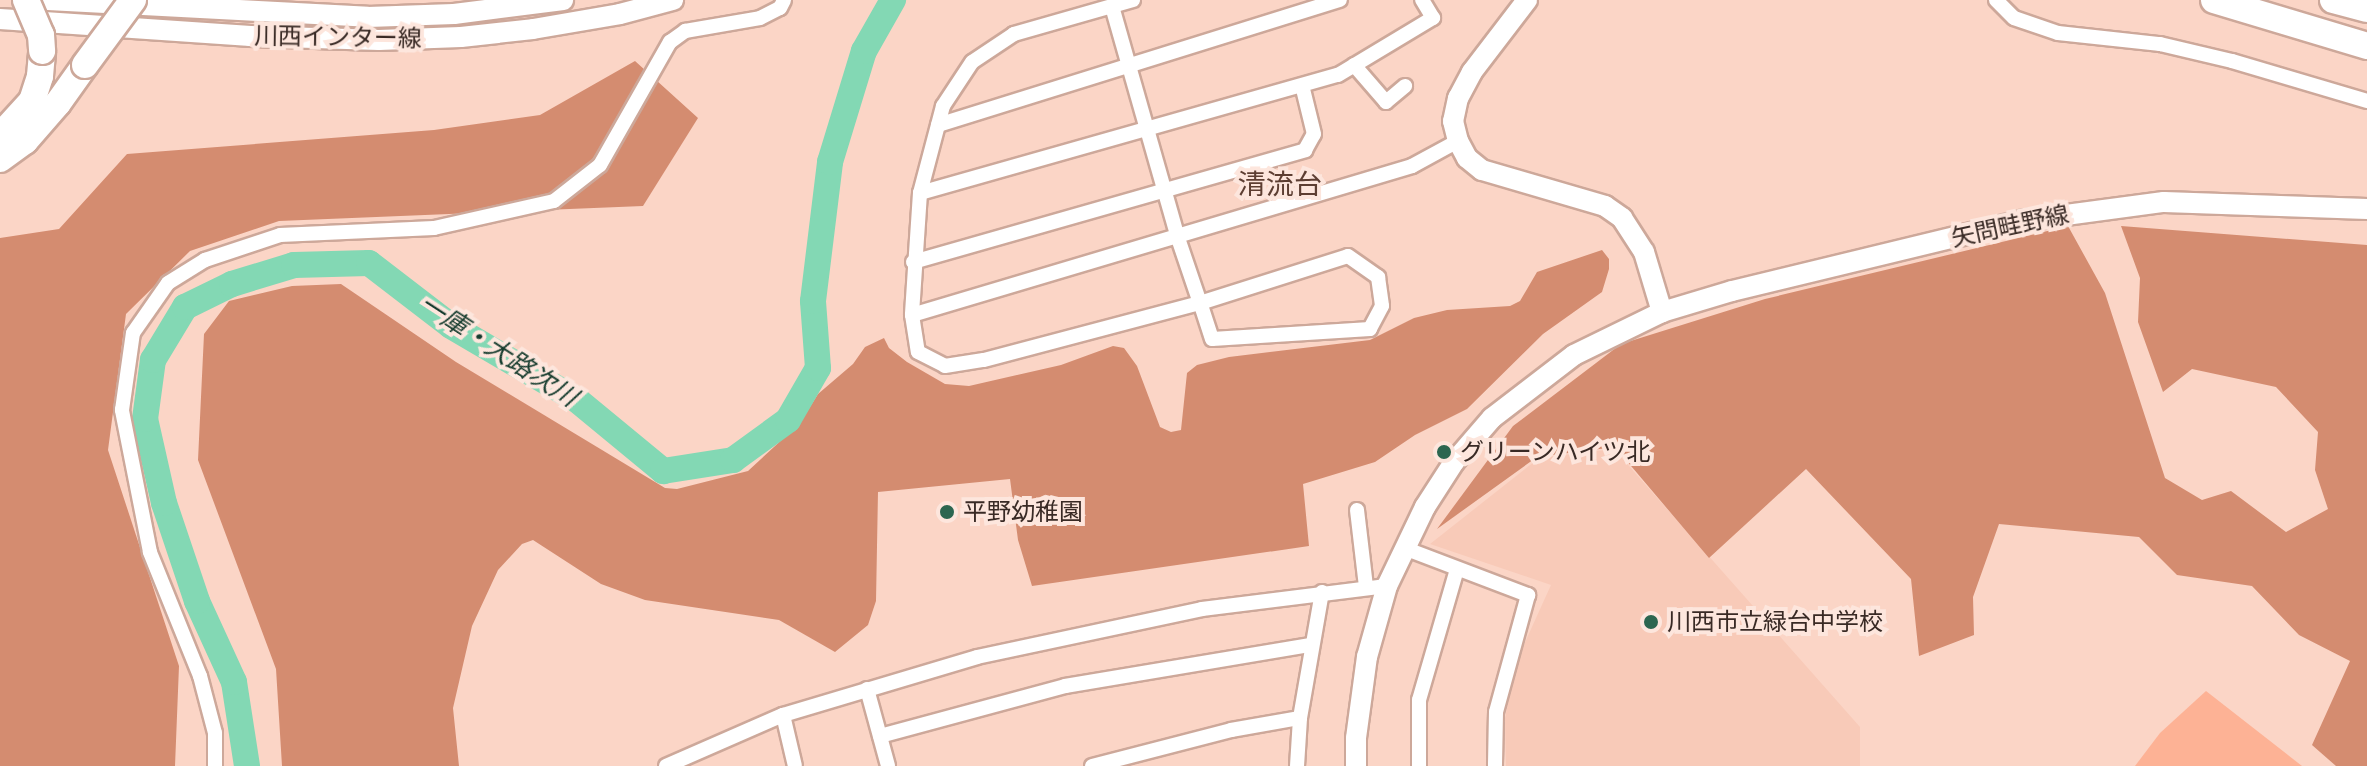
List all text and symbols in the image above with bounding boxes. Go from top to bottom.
street label: 川西インター線 [254,21,422,53]
district label: 清流台 [1238,168,1322,202]
street label: 矢問畦野線 [1948,199,2072,253]
water label: 一庫・大路次川 [413,288,583,414]
place label: グリーンハイツ北 [1460,438,1652,466]
marker: グリーンハイツ北 [1435,443,1453,461]
place label: 平野幼稚園 [963,498,1083,526]
marker: 平野幼稚園 [938,503,956,521]
place label: 川西市立緑台中学校 [1667,608,1883,636]
marker: 川西市立緑台中学校 [1642,613,1660,631]

